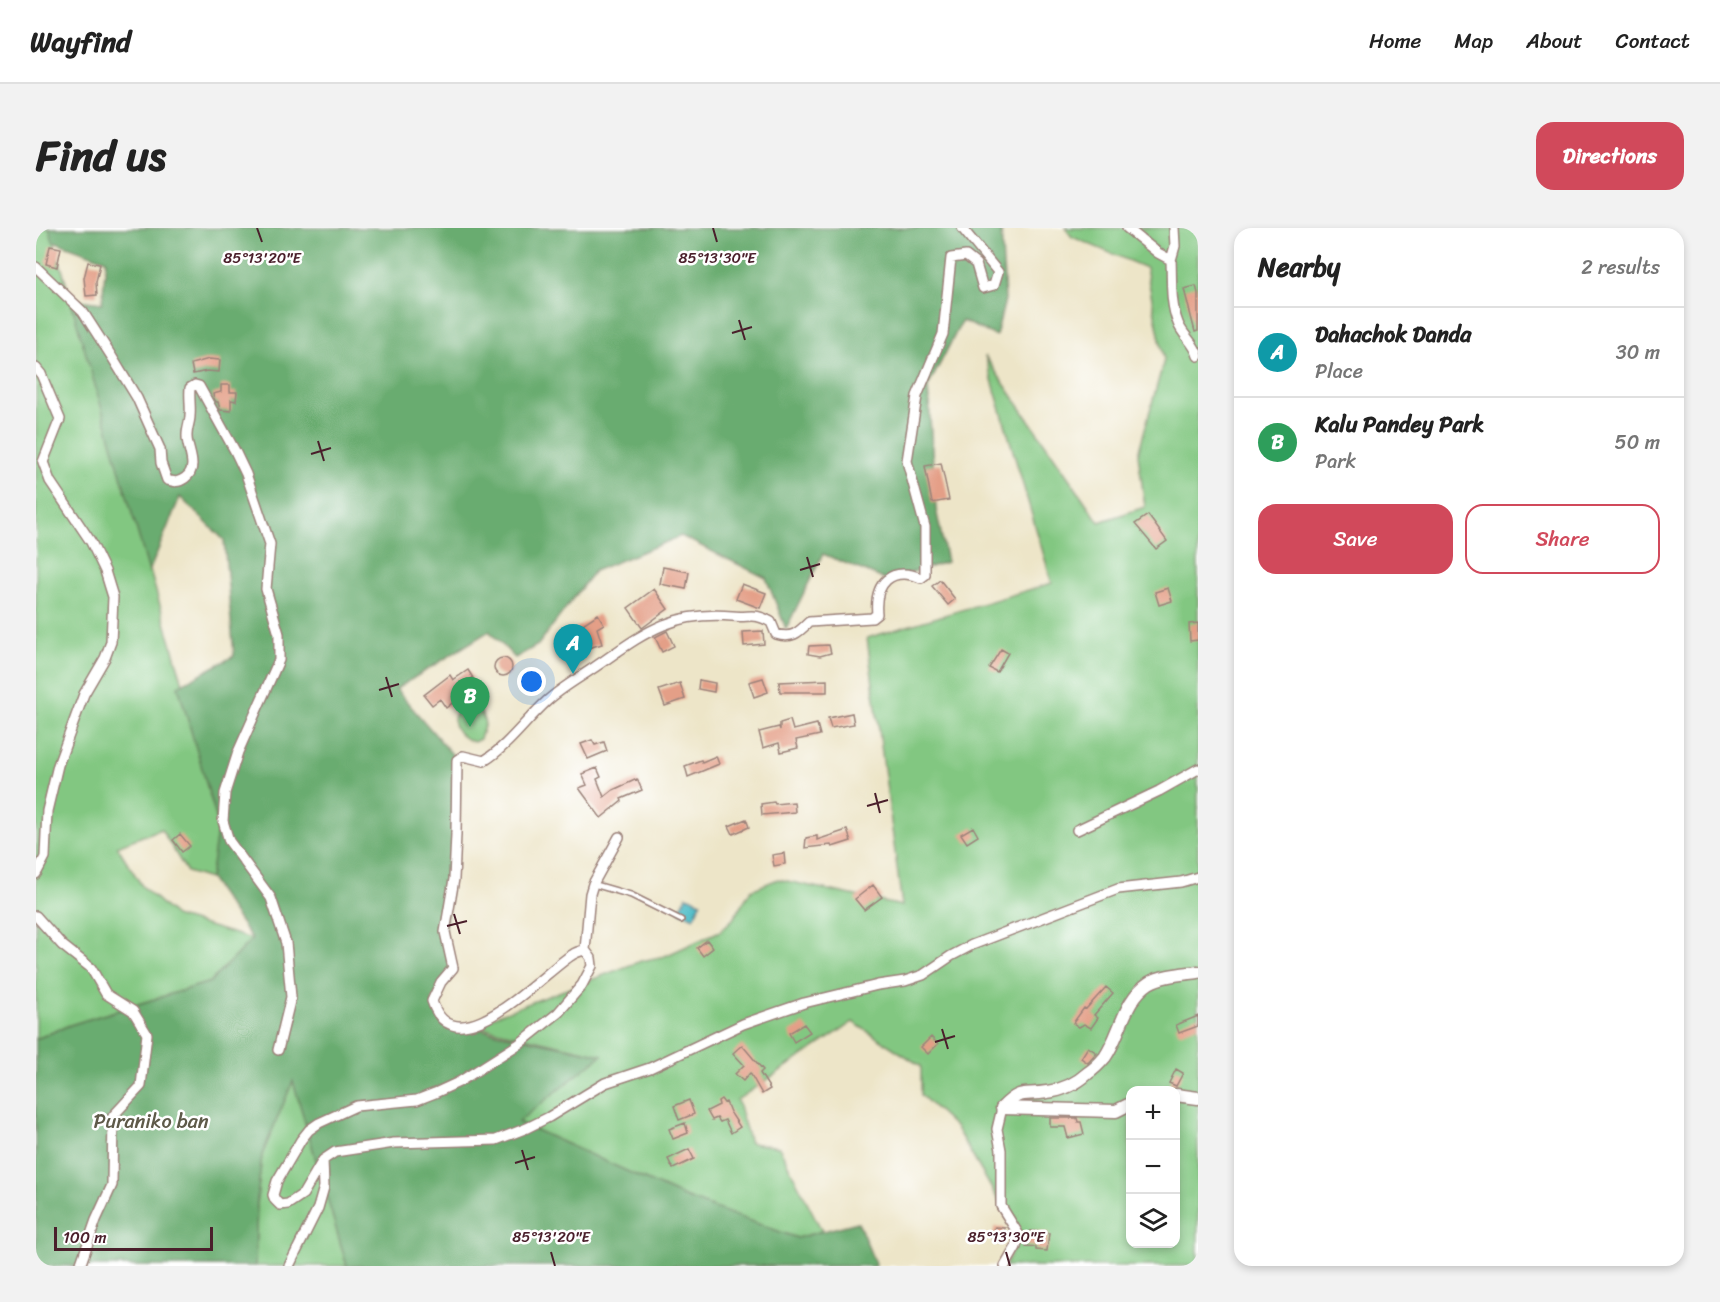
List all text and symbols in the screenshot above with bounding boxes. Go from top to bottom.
text: Wayfind [30,17,131,66]
text: Home [1369,22,1421,60]
text: Map [1454,22,1493,60]
text: About [1526,22,1583,60]
text: Contact [1616,22,1690,60]
text: Find us [36,119,166,193]
button: Directions [1536,122,1684,190]
text: Nearby [1258,244,1340,290]
text: 85°13'20"E [223,245,302,271]
text: 85°13'30"E [678,245,757,271]
text: 2 results [1581,250,1660,285]
text: Dahachok Danda [1315,315,1471,354]
text: A [1271,335,1284,370]
text: 30 m [1616,335,1660,370]
text: Place [1315,354,1363,389]
text: Kalu Pandey Park [1315,405,1484,444]
text: B [1271,425,1284,460]
text: 50 m [1615,425,1660,460]
text: Park [1315,444,1356,479]
button: Save [1258,504,1453,574]
button: Share [1465,504,1660,574]
pin: A [554,624,592,674]
your location [517,667,546,696]
pin: B [450,678,490,727]
map controls [1126,1086,1180,1248]
button: + [1126,1086,1180,1140]
park label: Puraniko ban [93,1104,209,1139]
button: − [1126,1140,1180,1194]
button: layers [1126,1194,1180,1248]
text: 100 m [63,1223,107,1252]
scale bar [54,1224,213,1252]
text: 85°13'20"E [512,1224,591,1250]
text: 85°13'30"E [967,1224,1046,1250]

